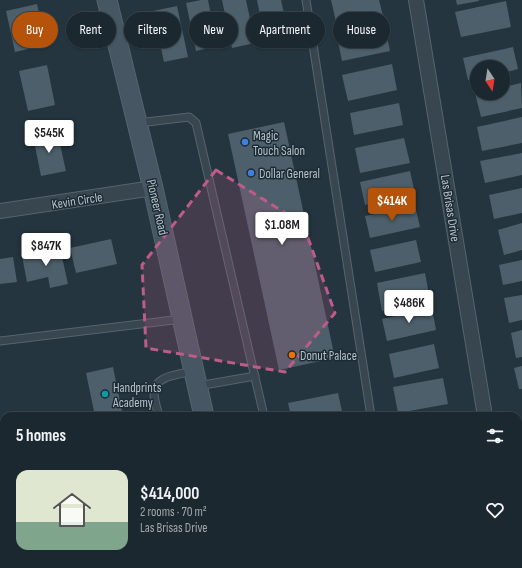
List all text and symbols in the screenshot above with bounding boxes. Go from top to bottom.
chip: Buy [12,12,58,48]
chip: Rent [66,12,116,48]
chip: Filters [124,12,181,48]
chip: New [189,12,238,48]
chip: Apartment [246,12,325,48]
chip: House [333,12,390,48]
north arrow [470,60,510,100]
map controls [470,60,510,100]
pin: $545K [21,120,77,154]
text: $545K [34,125,64,141]
place label: Magic Touch Salon [253,128,305,159]
marker: Magic Touch Salon [240,137,250,147]
place label: Dollar General [259,166,320,182]
marker: Dollar General [246,168,256,178]
street label: Las Brisas Drive [437,174,463,243]
street label: Pioneer Road [143,178,171,237]
pin: $414K [364,188,420,222]
street label: Kevin Circle [51,189,104,213]
text: $414K [377,193,407,209]
pin: $1.08M [249,212,315,246]
text: $1.08M [264,217,300,233]
pin: $847K [18,233,74,267]
text: $847K [31,238,62,254]
pin: $486K [381,290,437,324]
text: $486K [393,295,425,311]
place label: Donut Palace [300,348,357,364]
marker: Donut Palace [287,350,297,360]
place label: Handprints Academy [112,380,162,411]
marker: Handprints Academy [100,389,110,399]
icon: filters [484,425,506,447]
text: 5 homes [16,426,66,446]
text: $414,000 [140,484,199,504]
icon: home [48,486,96,534]
icon: heart [484,499,506,521]
text: 2 rooms · 70 m² [140,504,207,520]
text: Las Brisas Drive [140,520,208,536]

